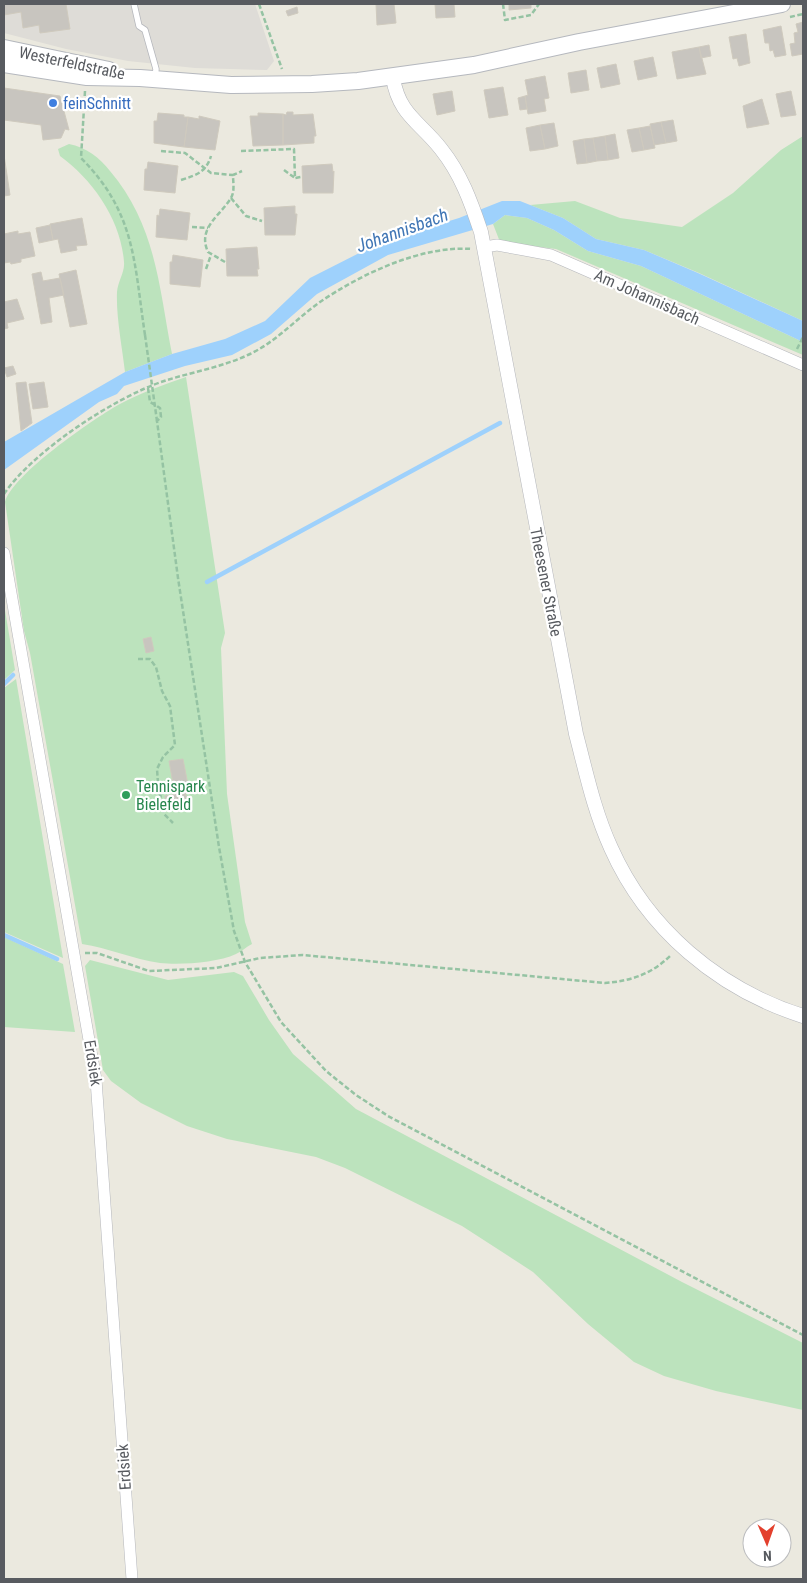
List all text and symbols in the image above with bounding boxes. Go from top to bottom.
street label: Westerfeldstraße [17,42,127,84]
place label: feinSchnitt [63,94,131,113]
marker: feinSchnitt [47,97,59,109]
water label: Johannisbach [353,204,451,256]
street label: Am Johannisbach [591,265,703,329]
street label: Theesener Straße [526,526,566,638]
place label: Tennispark Bielefeld [136,777,206,814]
marker: Tennispark Bielefeld [120,789,132,801]
street label: Erdsiek [80,1039,106,1088]
street label: Erdsiek [113,1442,135,1491]
north arrow [742,1518,792,1568]
text: N [763,1548,772,1564]

